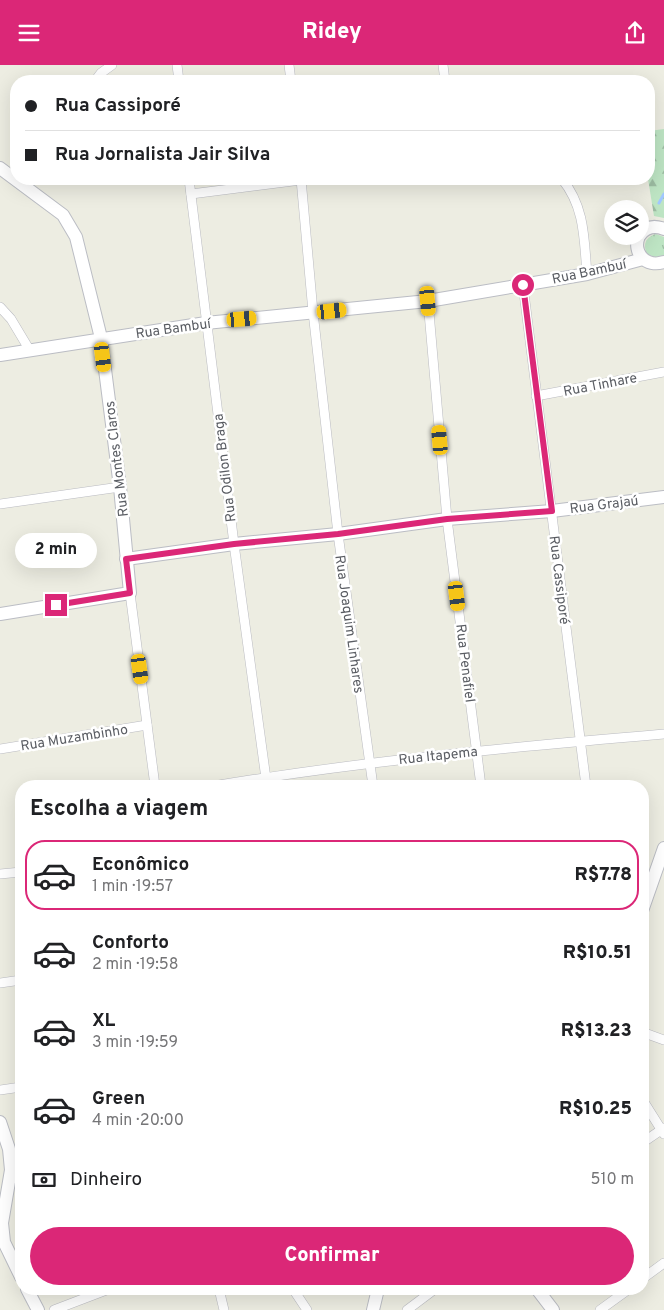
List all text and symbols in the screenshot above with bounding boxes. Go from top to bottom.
icon: menu [15,19,43,47]
text: Ridey [302,19,362,46]
icon: share [621,19,649,47]
text: Rua Cassiporé [55,94,181,118]
text: Rua Jornalista Jair Silva [55,143,270,167]
map controls [604,200,649,245]
button: layers [604,200,649,245]
street label: Rua Bambuí [550,256,630,289]
route start [512,274,534,296]
car [419,285,436,317]
car [316,302,347,320]
car [226,310,257,328]
street label: Rua Bambuí [135,316,213,343]
car [93,341,112,373]
street label: Rua Tinhare [562,370,639,401]
street label: Rua Montes Claros [102,400,133,518]
street label: Rua Odilon Braga [210,413,241,523]
car [431,424,448,456]
street label: Rua Grajaú [569,493,640,518]
callout: 2 min [15,533,97,567]
street label: Rua Cassiporé [545,535,572,626]
text: 2 min [35,540,77,560]
street label: Rua Joaquim Linhares [330,554,367,694]
car [447,580,466,612]
route end [45,594,67,616]
street label: Rua Penafiel [451,623,478,703]
car [130,653,149,685]
street label: Rua Muzambinho [19,722,129,755]
street label: Rua Itapema [398,744,479,769]
text: Escolha a viagem [30,796,208,823]
icon: car [32,853,77,898]
text: Econômico [92,853,189,877]
text: R$7.78 [574,863,632,887]
text: 1 min · 19:57 [92,877,173,897]
icon: car [32,931,77,976]
text: Conforto [92,931,169,955]
text: R$10.51 [563,941,632,965]
text: 2 min · 19:58 [92,955,179,975]
icon: car [32,1009,77,1054]
text: XL [92,1009,115,1033]
text: R$13.23 [561,1019,632,1043]
text: 3 min · 19:59 [92,1033,178,1053]
icon: car [32,1087,77,1132]
text: Green [92,1087,145,1111]
text: R$10.25 [559,1097,632,1121]
text: 4 min · 20:00 [92,1111,184,1131]
icon: cash [30,1166,58,1194]
text: Dinheiro [70,1168,142,1192]
text: 510 m [591,1170,634,1190]
button: Confirmar [30,1227,634,1285]

